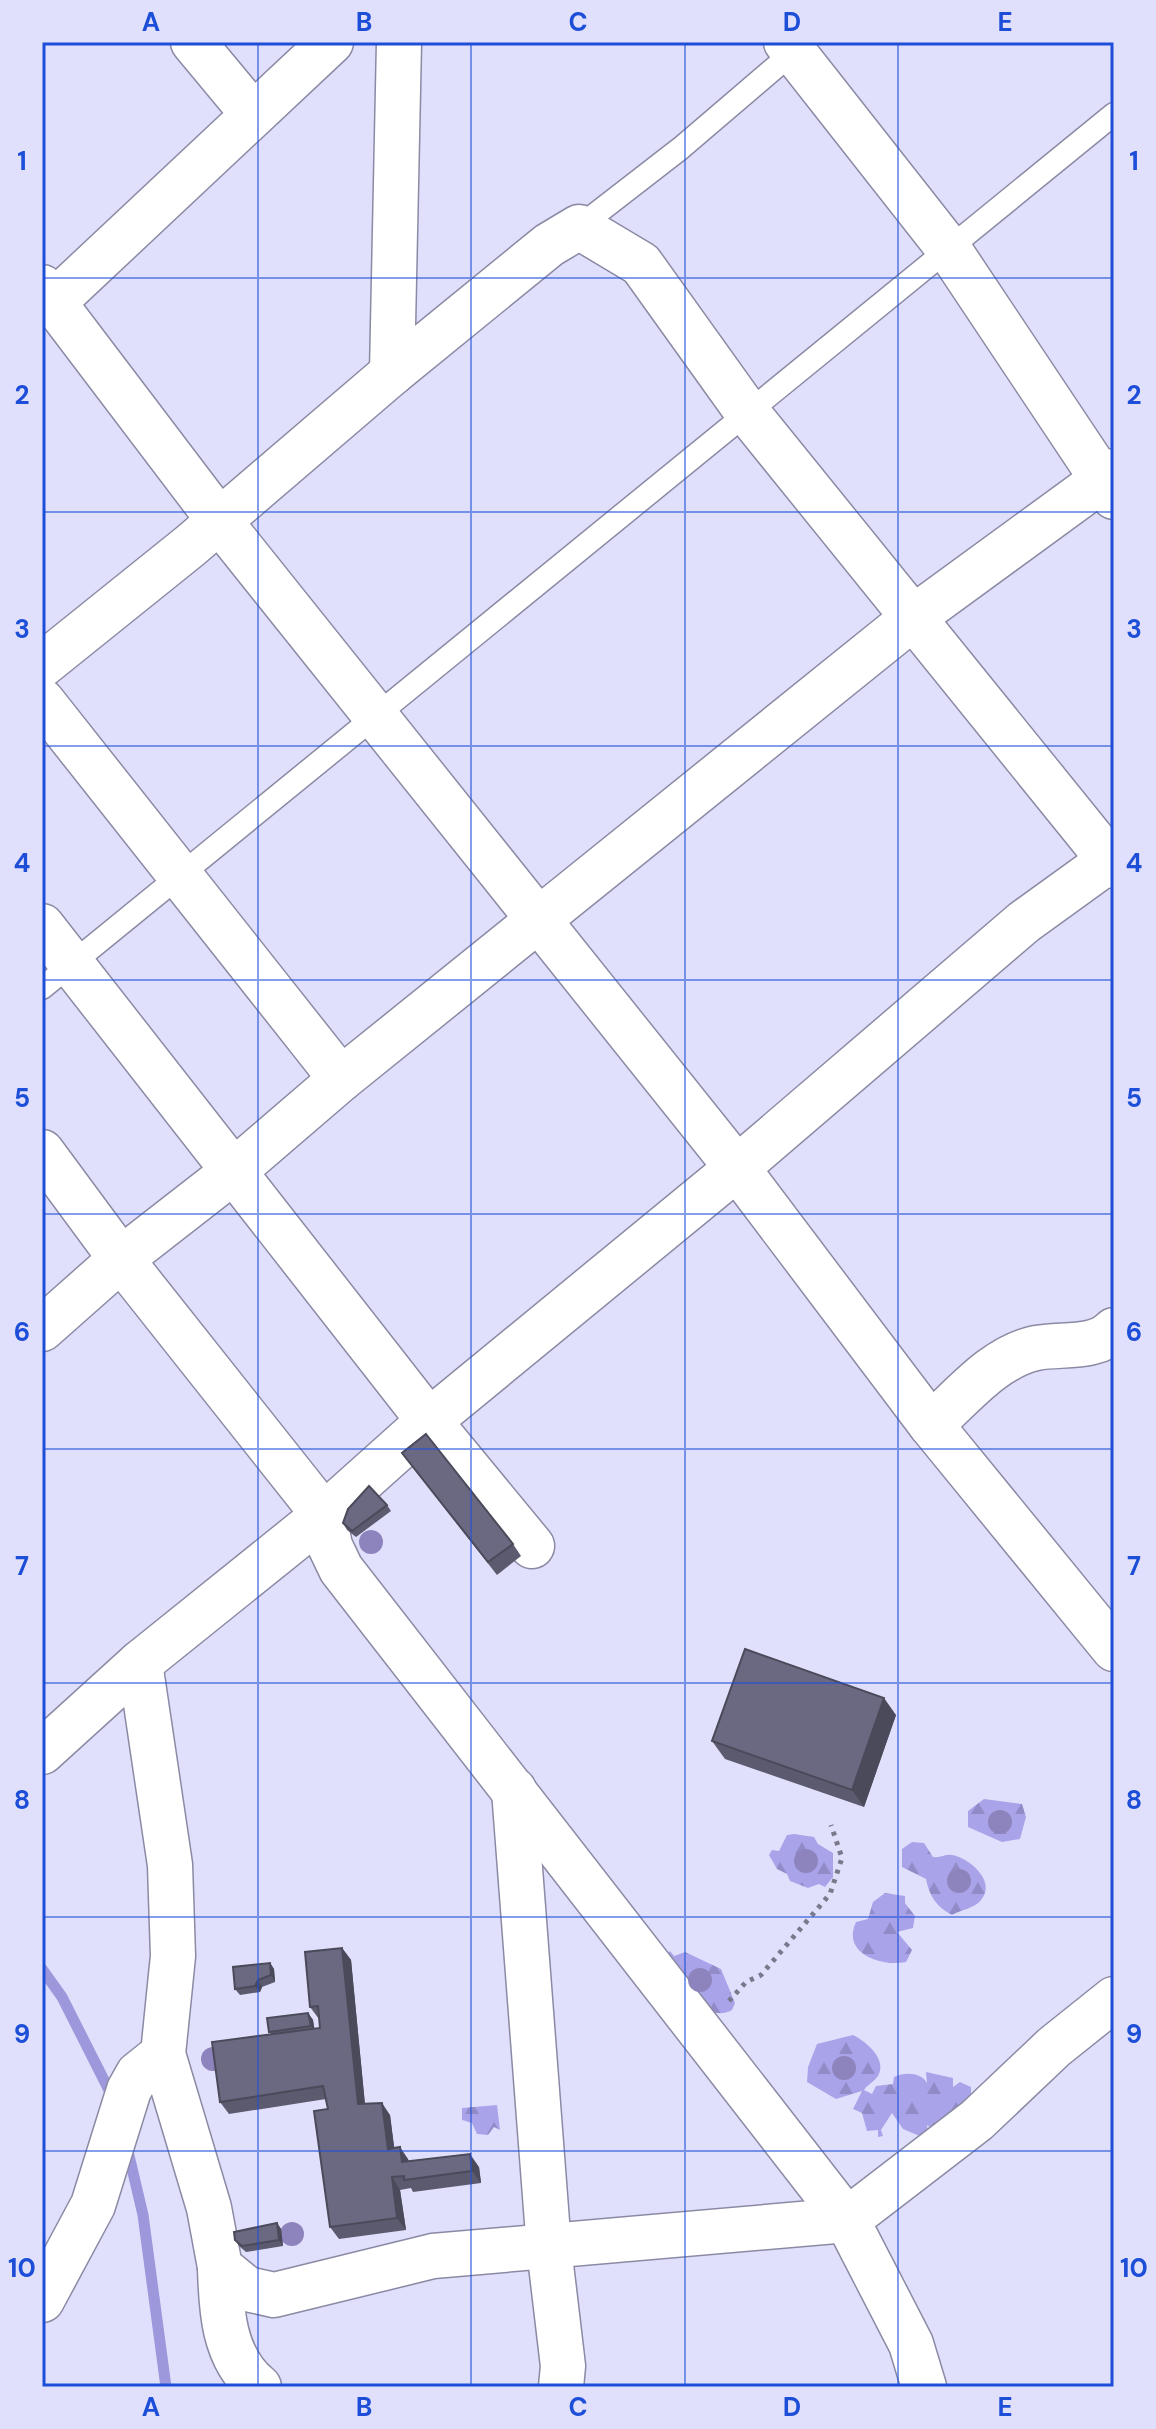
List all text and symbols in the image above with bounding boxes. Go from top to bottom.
text: A [142,5,160,39]
text: B [356,5,372,39]
text: C [568,5,588,39]
text: D [783,5,801,39]
text: E [997,5,1013,39]
text: 1 [17,144,27,178]
text: 1 [1129,144,1139,178]
text: 2 [14,378,30,412]
text: 2 [1126,378,1142,412]
text: 3 [14,612,30,646]
text: 3 [1126,612,1142,646]
text: 4 [14,846,30,880]
text: 4 [1126,846,1142,880]
text: 5 [14,1081,30,1115]
text: 5 [1126,1081,1142,1115]
text: 6 [14,1315,30,1349]
text: 6 [1126,1315,1142,1349]
text: 7 [15,1549,29,1583]
text: 7 [1127,1549,1141,1583]
text: 8 [14,1783,30,1817]
text: 8 [1126,1783,1142,1817]
text: 9 [14,2017,30,2051]
text: 9 [1126,2017,1142,2051]
text: 10 [8,2251,36,2285]
text: 10 [1120,2251,1148,2285]
text: A [142,2390,160,2424]
text: B [356,2390,372,2424]
text: C [568,2390,588,2424]
text: D [783,2390,801,2424]
text: E [997,2390,1013,2424]

